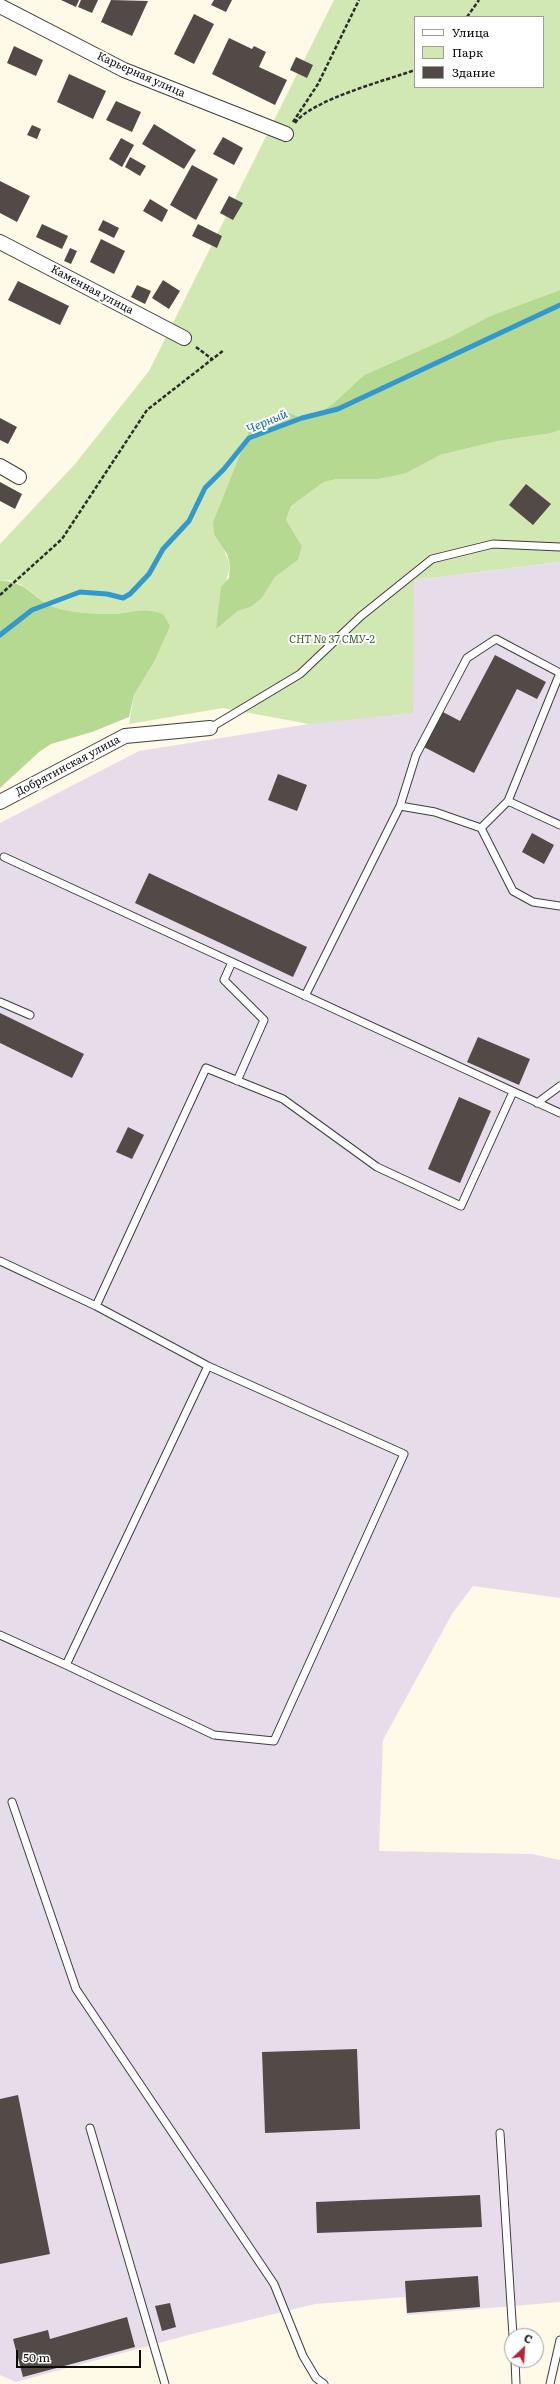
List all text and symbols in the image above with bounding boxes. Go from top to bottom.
legend [414,16,544,88]
text: Улица [452,23,489,41]
text: Парк [452,43,483,61]
street label: Карьерная улица [95,50,187,100]
text: Здание [452,63,495,81]
street label: Каменная улица [49,263,135,317]
water label: Черный [244,407,290,437]
park label: СНТ № 37 СМУ-2 [289,633,375,647]
street label: Добрятинская улица [14,733,122,799]
north arrow [504,2328,544,2368]
text: С [522,2329,536,2347]
scale bar [18,2342,143,2368]
text: 50 m [23,2348,50,2366]

